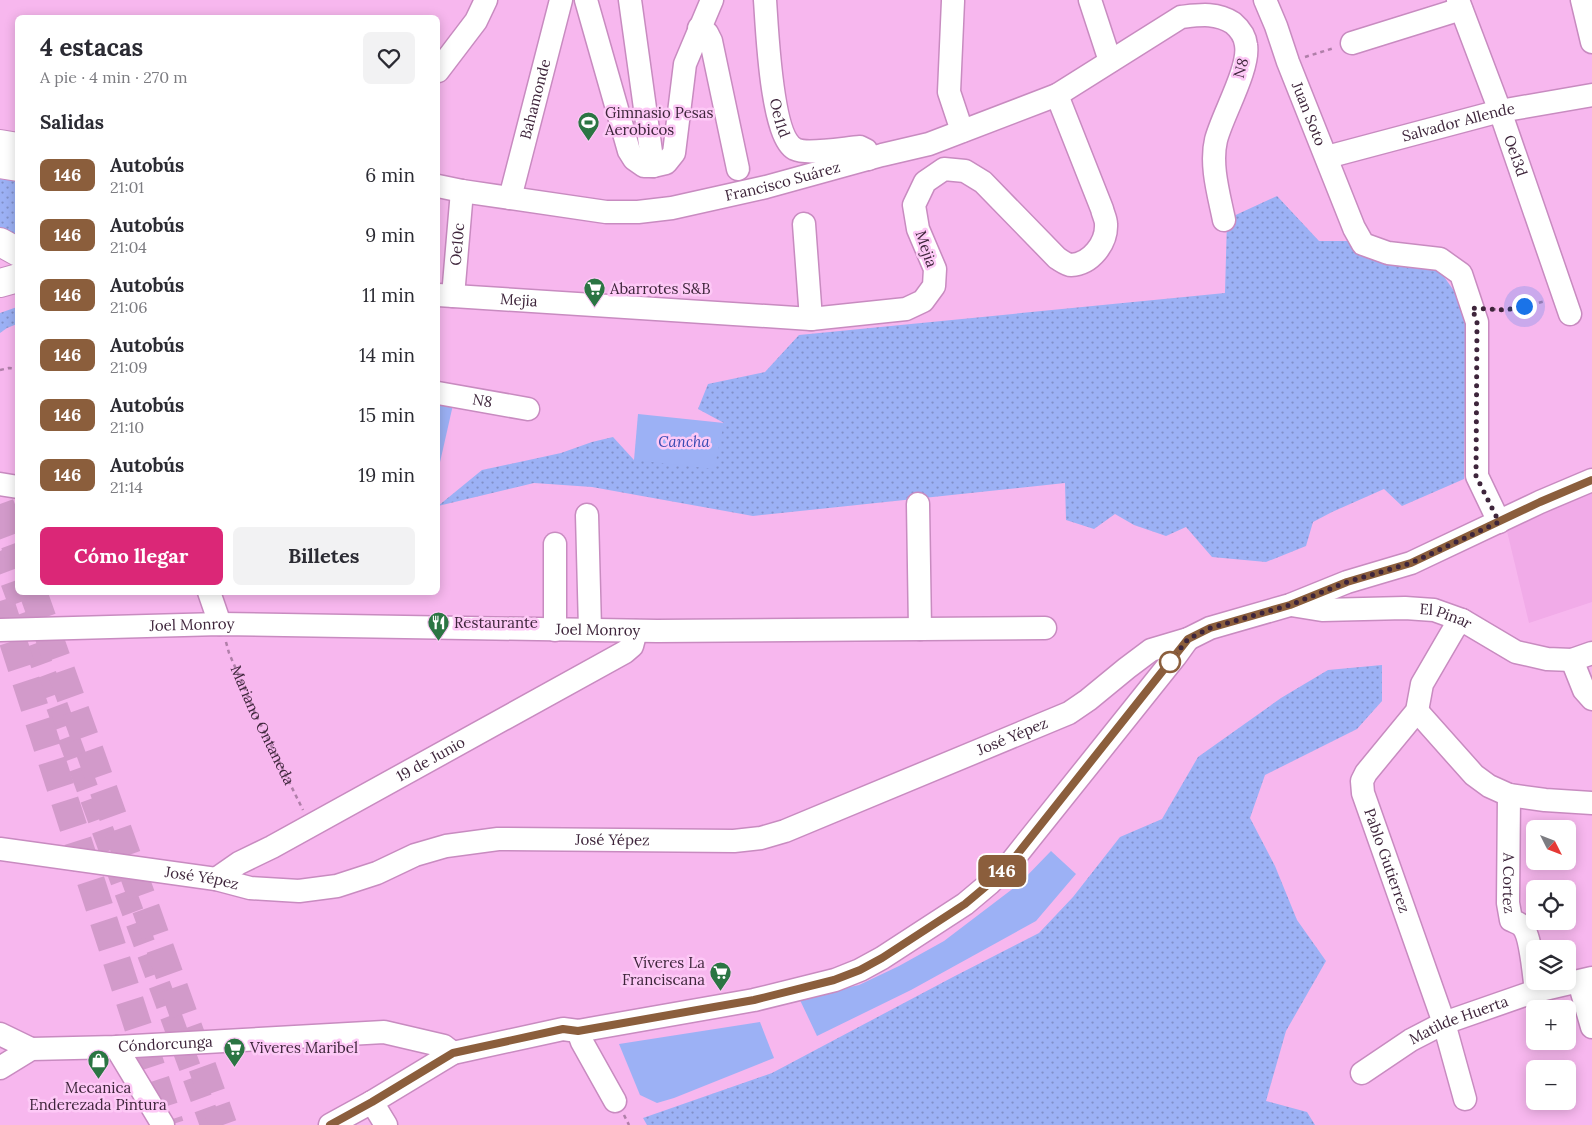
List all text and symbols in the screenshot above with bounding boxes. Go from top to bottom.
text: 4 estacas [40,32,143,63]
button: heart [363,32,415,84]
street label: N8 [1229,56,1252,80]
street label: Bahamonde [515,57,554,141]
text: A pie · 4 min · 270 m [40,67,188,87]
street label: Juan Soto [1287,78,1330,149]
street label: Oe11d [766,97,794,140]
street label: Salvador Allende [1400,99,1516,146]
place label: Gimnasio Pesas Aerobicos [604,103,714,139]
text: Salidas [40,110,104,134]
sports icon: Gimnasio Pesas Aerobicos [577,110,601,141]
street label: Oe13d [1500,132,1532,179]
text: Autobús [110,153,184,177]
street label: Francisco Suárez [723,157,842,205]
text: 146 [54,163,81,186]
text: 6 min [365,163,415,187]
text: 21:01 [110,177,144,197]
text: Autobús [110,213,184,237]
street label: Oe10c [446,222,468,266]
text: 146 [54,223,81,246]
text: 9 min [365,223,415,247]
street label: Mejia [911,228,942,270]
text: 21:04 [110,237,147,257]
text: Autobús [110,273,184,297]
supermarket icon: Abarrotes S&B [582,277,606,308]
place label: Abarrotes S&B [609,279,711,298]
text: 146 [54,283,81,306]
text: 11 min [362,283,415,307]
street label: Mejia [499,289,539,310]
your location [1512,294,1537,319]
text: 21:06 [110,297,148,317]
text: Autobús [110,333,184,357]
text: 146 [54,343,81,366]
text: 14 min [359,343,415,367]
text: 21:09 [110,357,148,377]
street label: N8 [471,389,494,411]
text: Autobús [110,393,184,417]
text: 146 [54,403,81,426]
text: 15 min [359,403,415,427]
text: 21:10 [110,417,144,437]
park label: Cancha [658,432,711,451]
text: Autobús [110,453,184,477]
text: 146 [54,463,81,486]
text: 19 min [358,463,415,487]
text: 21:14 [110,477,143,497]
button: Cómo llegar [40,527,223,585]
button: Billetes [233,527,415,585]
street label: El Pinar [1419,599,1476,633]
restaurant icon: Restaurante [426,611,450,642]
place label: Restaurante [454,613,538,632]
street label: Joel Monroy [148,614,235,635]
street label: Joel Monroy [554,619,641,640]
unlabelled marker [1159,651,1181,673]
street label: Mariano Ontaneda [227,662,299,788]
street label: José Yépez [973,713,1050,760]
street label: 19 de Junio [393,732,468,786]
street label: Pablo Gutierrez [1360,806,1414,915]
north arrow [1526,820,1576,870]
map controls [1526,820,1576,1110]
street label: José Yépez [574,830,650,849]
street label: A Cortez [1499,851,1520,915]
line badge: 146 [973,855,1031,887]
text: 146 [988,859,1016,882]
street label: José Yépez [163,862,241,894]
button: locate [1526,880,1576,930]
button: layers [1526,940,1576,990]
place label: Víveres La Franciscana [622,953,705,989]
supermarket icon: Víveres La Franciscana [709,960,733,991]
street label: Matilde Huerta [1406,991,1511,1048]
button: + [1526,1000,1576,1050]
street label: Cóndorcunga [118,1032,214,1056]
supermarket icon: Viveres Maribel [222,1036,246,1067]
place label: Viveres Maribel [249,1038,358,1057]
shop icon: Mecanica Enderezada Pintura [86,1048,110,1079]
button: − [1526,1060,1576,1110]
place label: Mecanica Enderezada Pintura [29,1078,167,1114]

